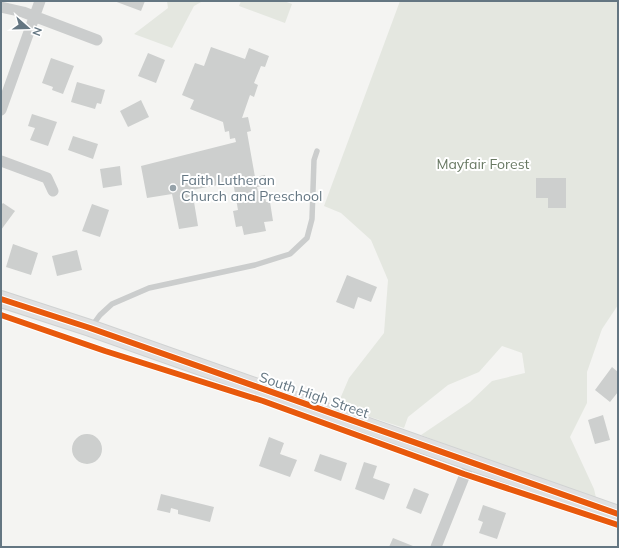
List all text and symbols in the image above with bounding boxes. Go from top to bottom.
north arrow [8,8,48,48]
text: N [29,25,45,38]
park label: Mayfair Forest [437,155,530,173]
place label: Faith Lutheran Church and Preschool [181,171,322,205]
marker: Faith Lutheran Church and Preschool [168,183,178,193]
street label: South High Street [257,368,371,422]

